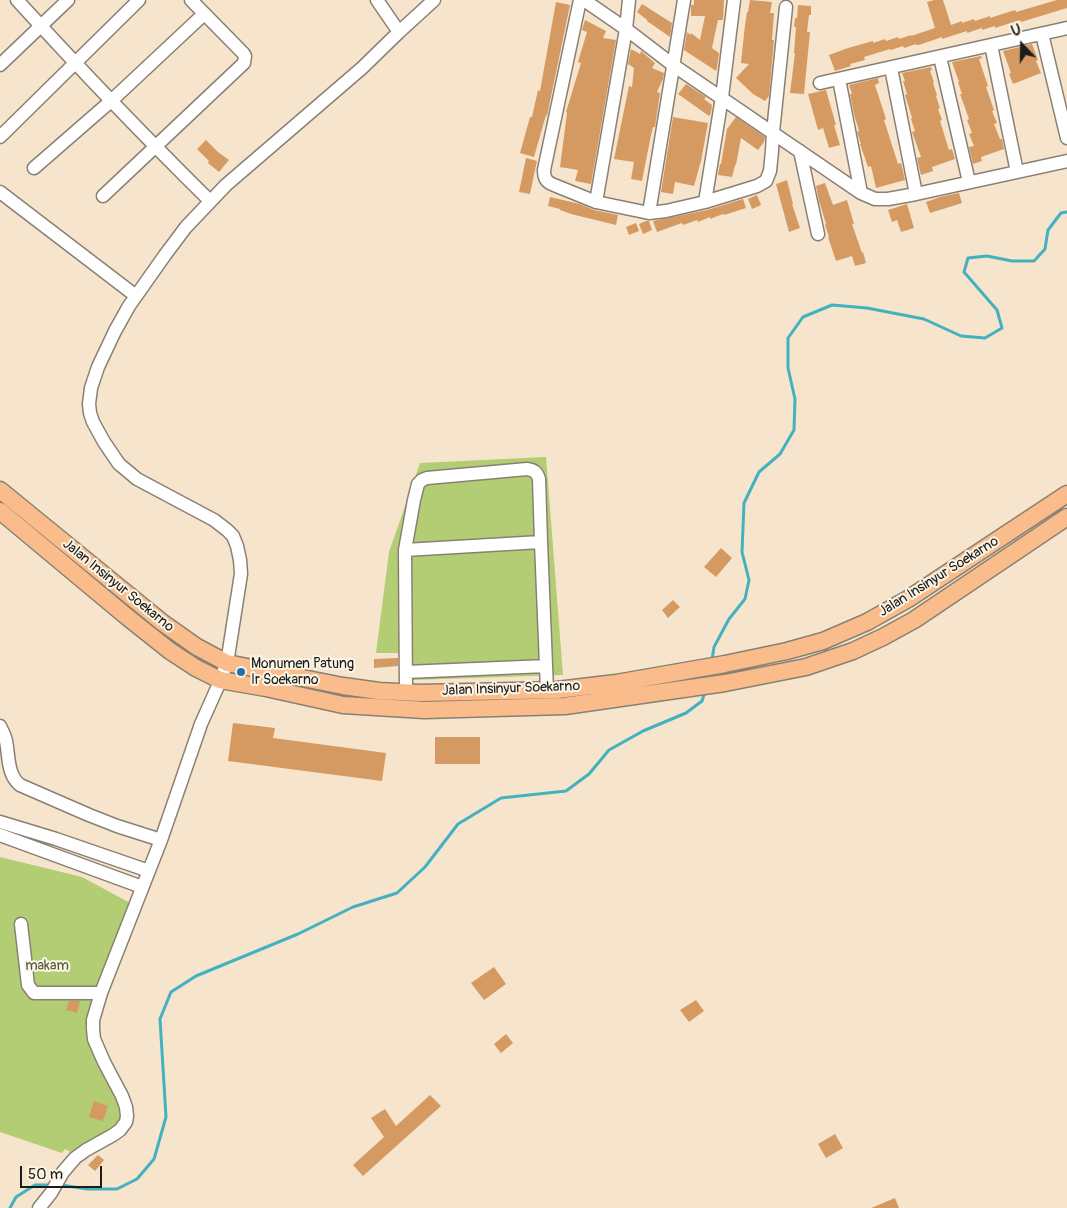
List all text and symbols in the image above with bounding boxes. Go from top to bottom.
north arrow [997,20,1047,70]
text: U [1009,21,1024,40]
street label: Jalan Insinyur Soekarno [876,533,1002,621]
street label: Jalan Insinyur Soekarno [59,536,177,636]
place label: Monumen Patung Ir Soekarno [251,656,354,689]
marker: Monumen Patung Ir Soekarno [235,666,247,678]
street label: Jalan Insinyur Soekarno [442,678,580,700]
park label: makam [25,958,69,974]
scale bar [22,1156,105,1188]
text: 50 m [28,1165,63,1184]

